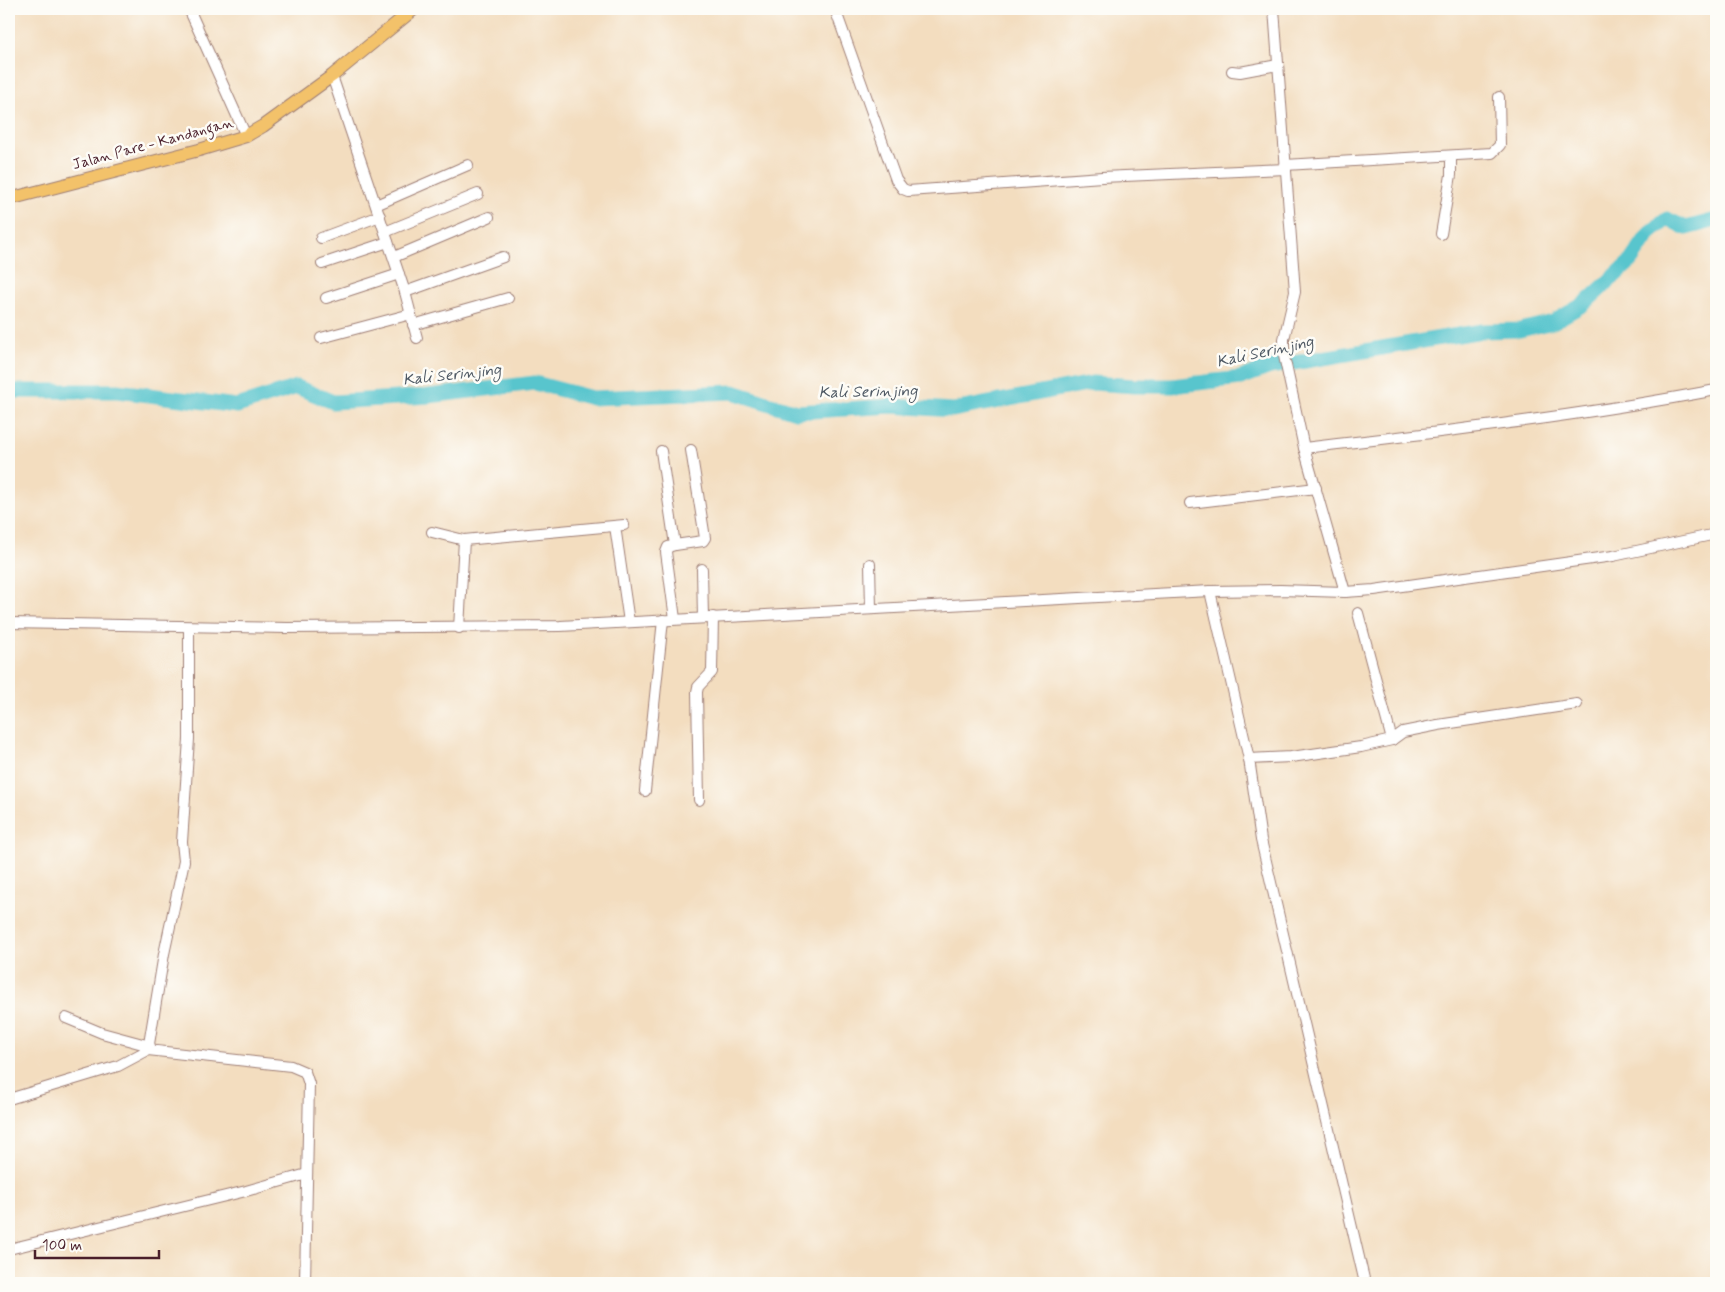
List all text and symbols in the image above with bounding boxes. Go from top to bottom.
street label: Jalan Pare - Kandangan [70,113,236,176]
water label: Kali Serinjing [1215,331,1317,374]
water label: Kali Serinjing [402,359,503,393]
water label: Kali Serinjing [818,381,918,405]
scale bar [35,1227,159,1259]
text: 100 m [42,1236,82,1256]

